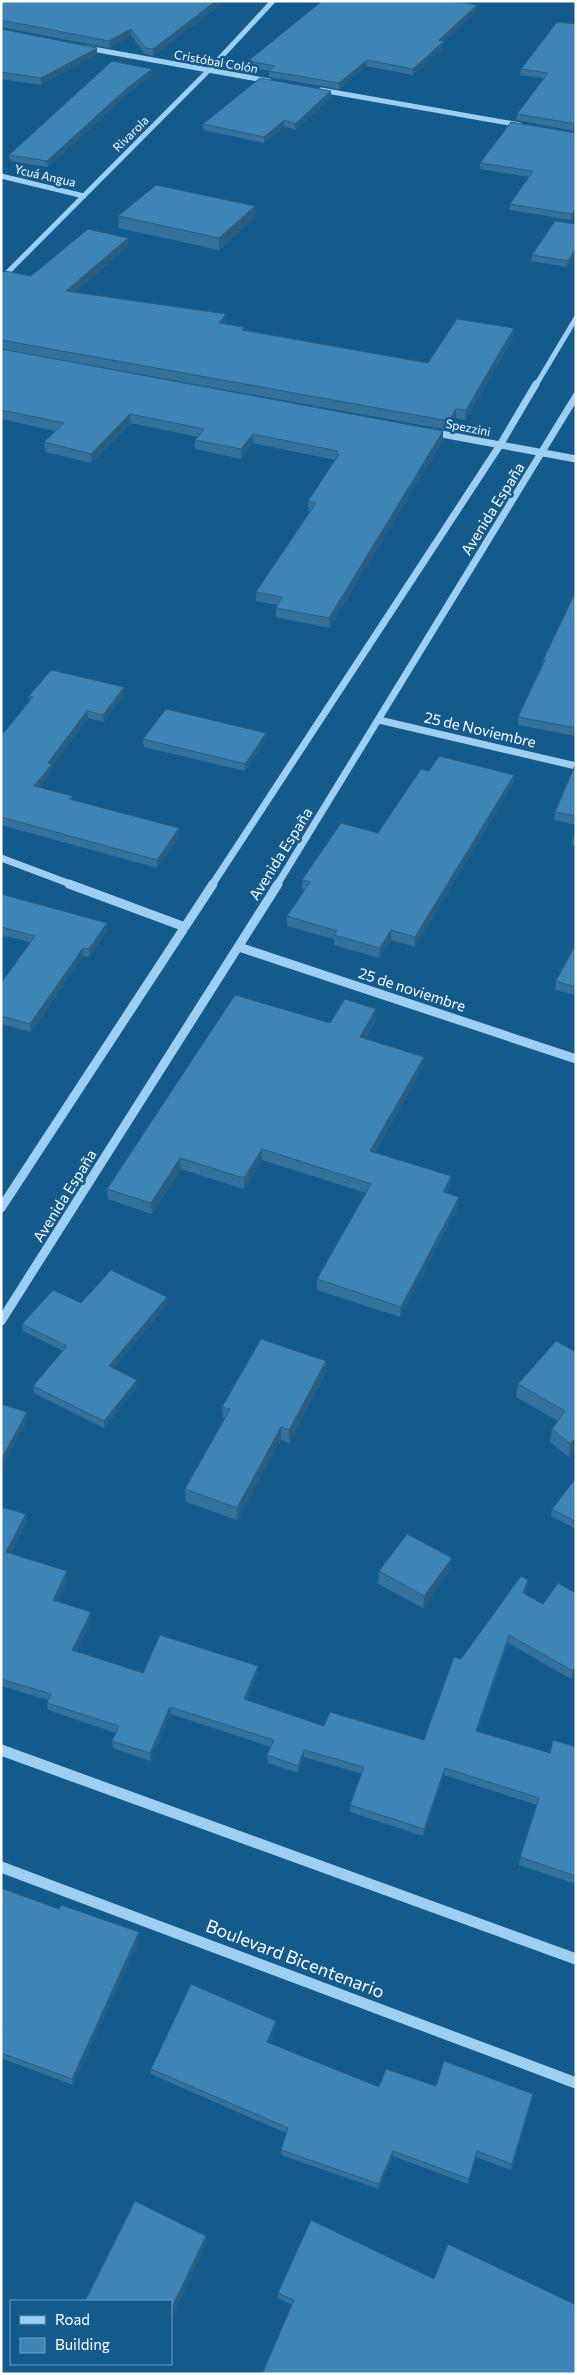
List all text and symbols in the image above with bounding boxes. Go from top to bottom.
street label: Cristóbal Colón [173,47,259,75]
street label: Rivarola [110,113,151,154]
street label: Ycuá Angua [13,161,77,189]
street label: Spezzini [445,416,492,438]
street label: Avenida España [456,459,528,558]
street label: 25 de Noviembre [422,707,538,751]
street label: Avenida España [244,804,316,903]
street label: 25 de noviembre [356,963,468,1015]
street label: Avenida España [28,1146,100,1245]
street label: Boulevard Bicentenario [203,1914,388,2002]
legend [10,2300,172,2365]
text: Road [55,2310,90,2328]
text: Building [55,2335,110,2353]

